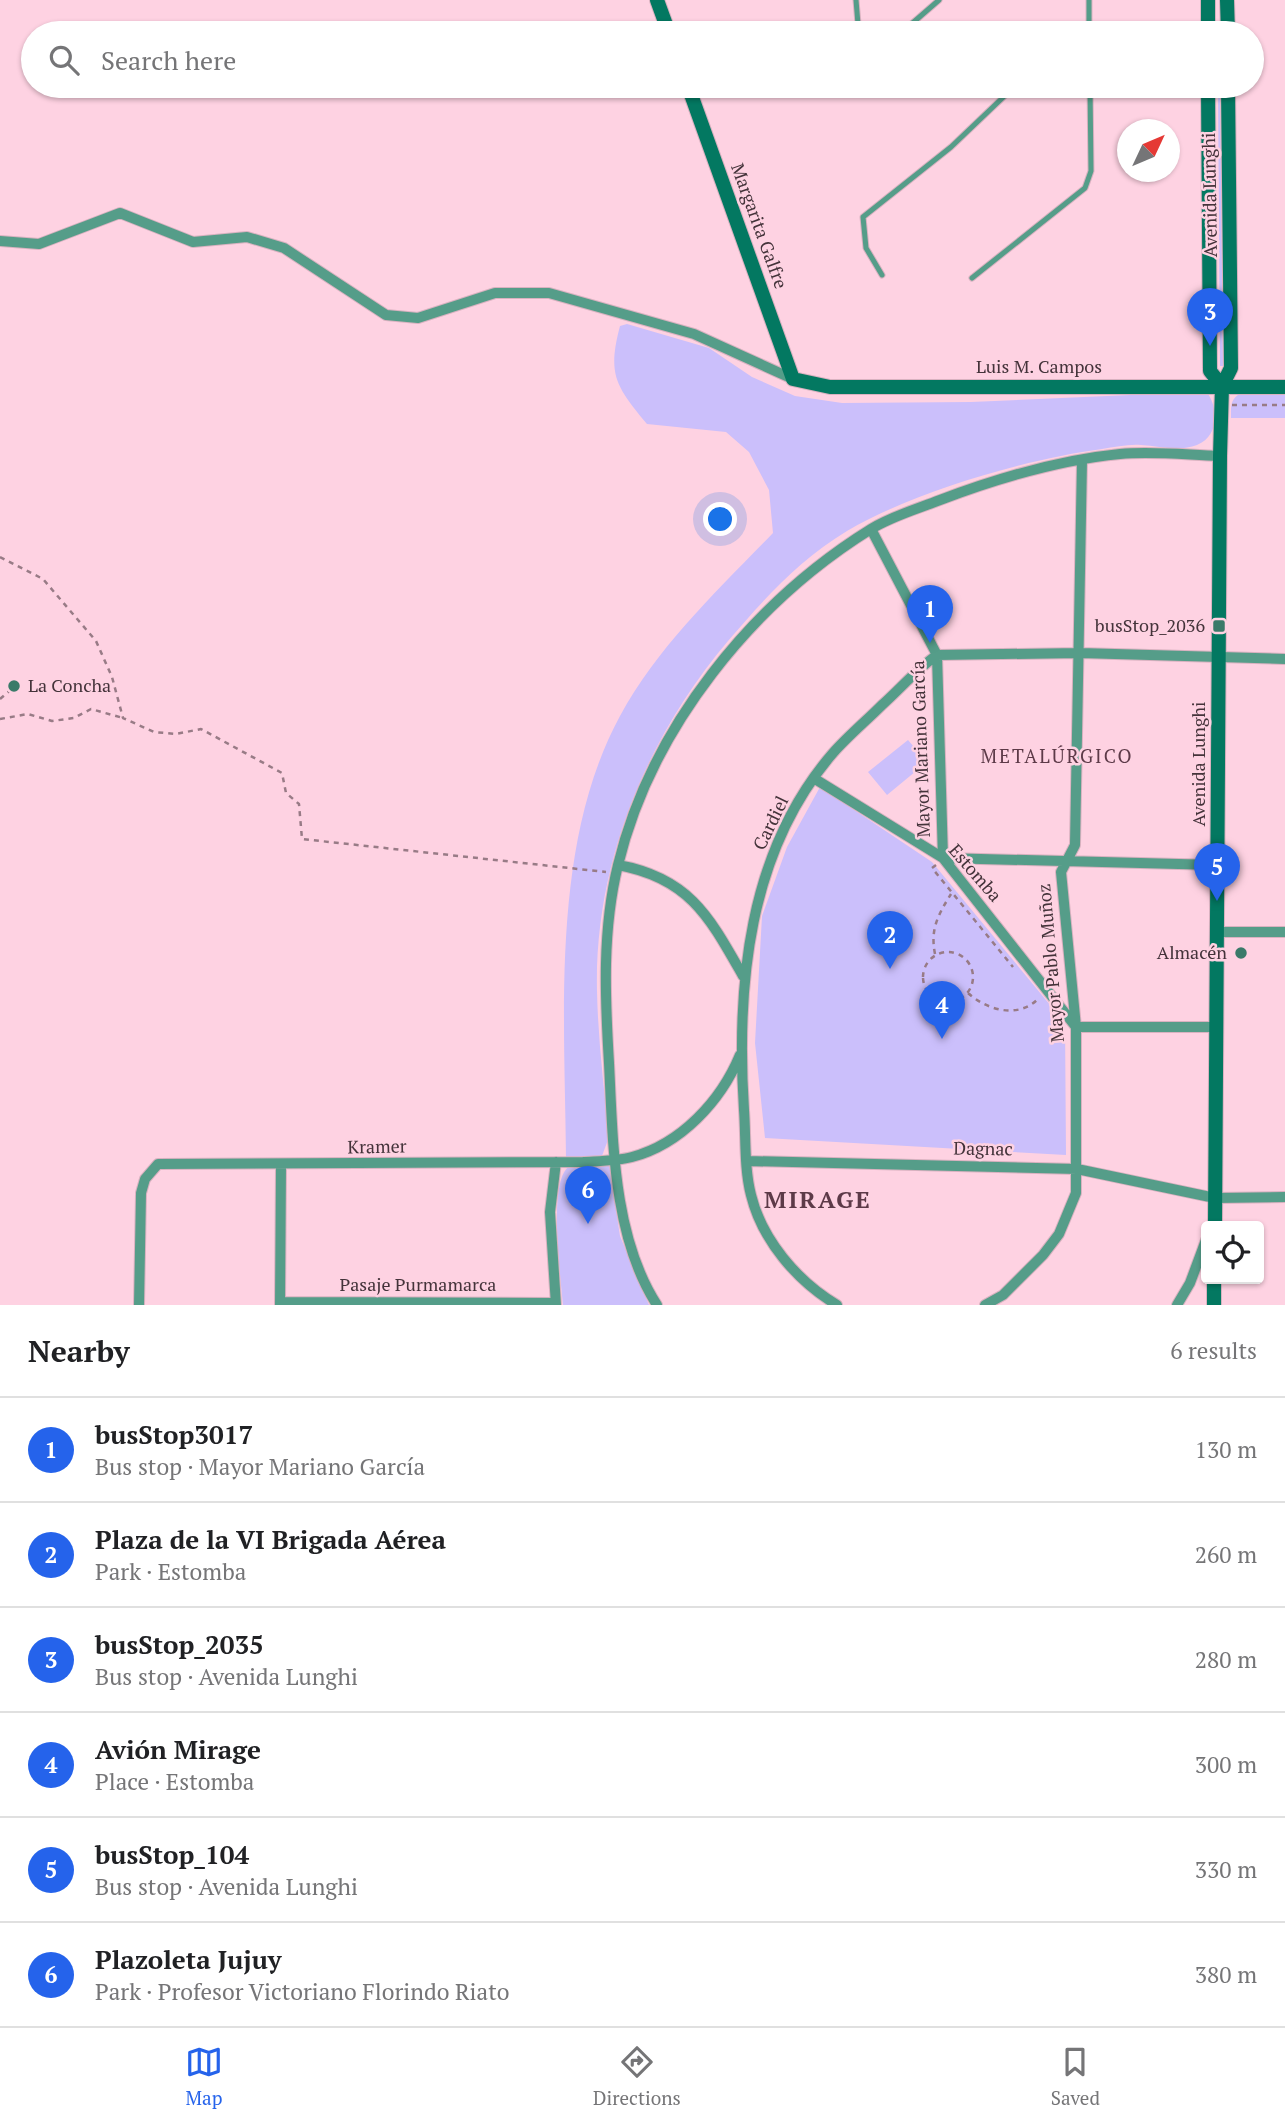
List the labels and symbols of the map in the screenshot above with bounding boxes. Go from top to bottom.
north arrow [1117,119,1180,182]
street label: Avenida Lunghi [1196,132,1222,258]
street label: Margarita Galfre [726,160,794,292]
pin: 3 [1187,288,1233,346]
street label: Luis M. Campos [976,354,1102,378]
your location [703,502,737,536]
pin: 1 [907,585,953,643]
place label: busStop_2036 [1095,613,1205,637]
marker: busStop_2036 [1211,618,1227,634]
street label: Mayor Mariano García [905,660,935,838]
place label: La Concha [28,673,111,697]
marker: La Concha [6,678,22,694]
street label: Avenida Lunghi [1186,702,1210,826]
district label: METALÚRGICO [980,743,1134,768]
street label: Cardiel [747,791,793,854]
street label: Estomba [944,838,1008,906]
pin: 5 [1194,843,1240,901]
street label: Mayor Pablo Muñoz [1031,883,1069,1043]
pin: 2 [867,911,913,969]
place label: Almacén [1157,940,1227,964]
marker: Almacén [1233,945,1249,961]
pin: 4 [919,981,965,1039]
street label: Kramer [347,1133,407,1159]
street label: Dagnac [953,1135,1013,1161]
pin: 6 [565,1166,611,1224]
district label: MIRAGE [764,1183,872,1215]
street label: Pasaje Purmamarca [340,1272,496,1296]

